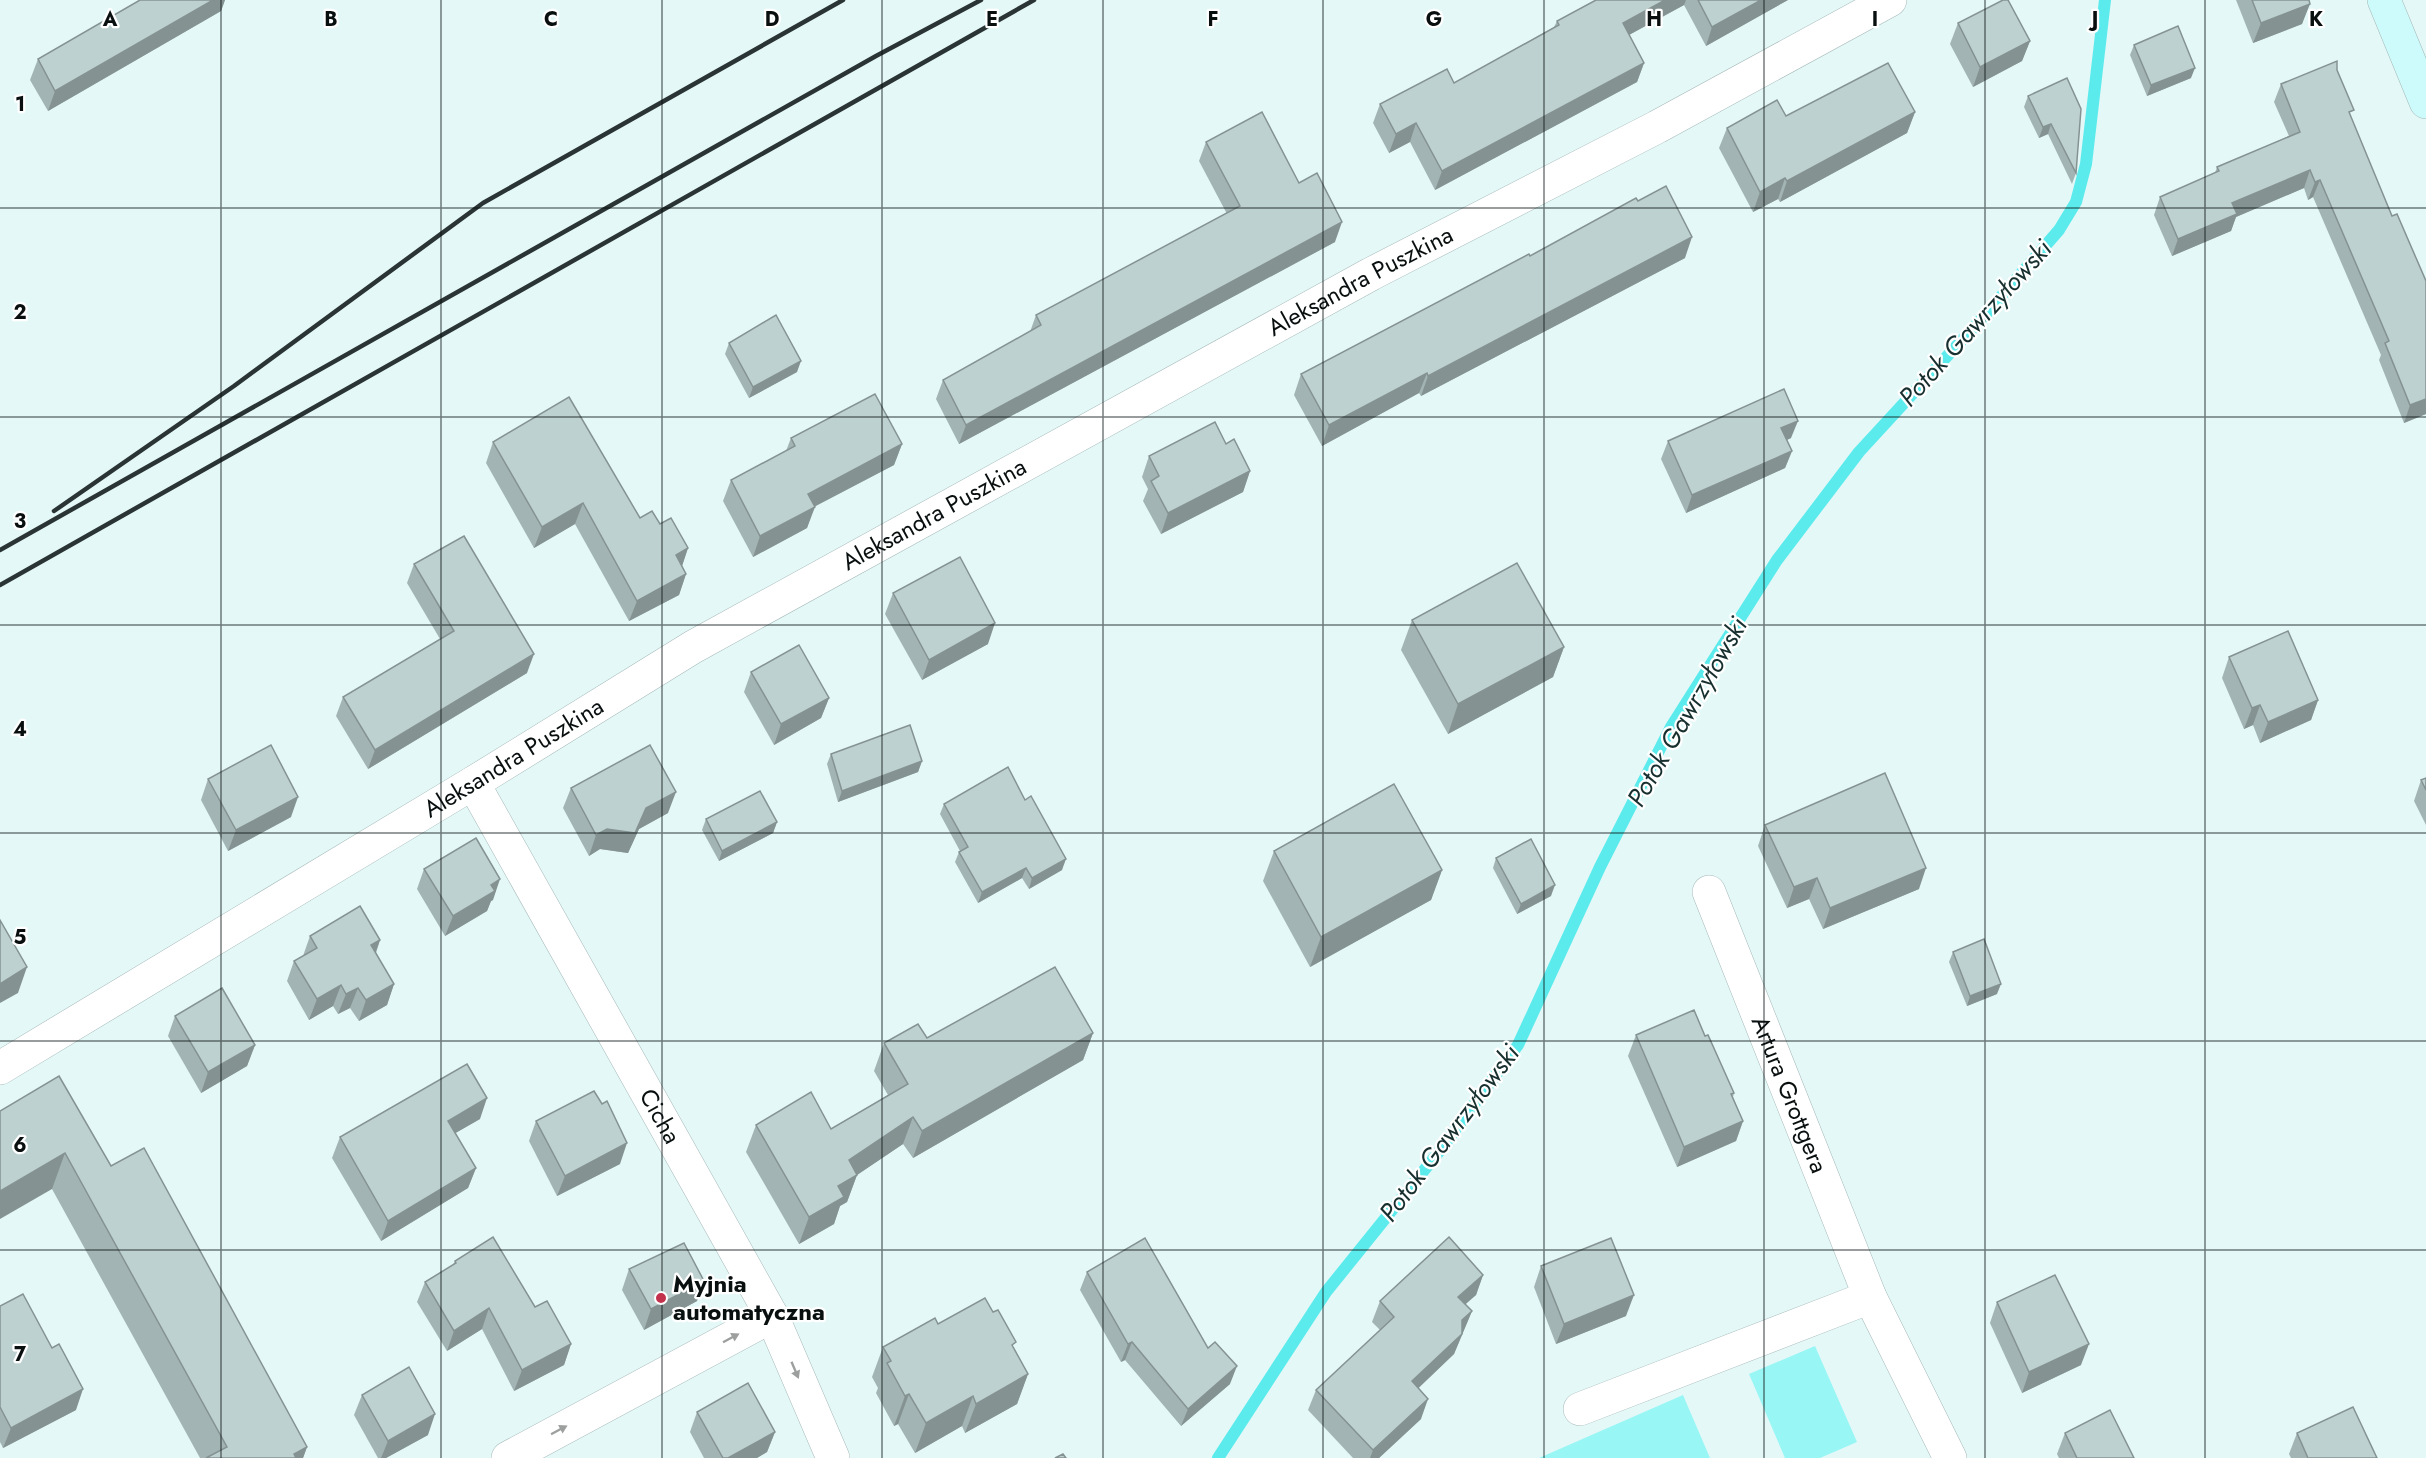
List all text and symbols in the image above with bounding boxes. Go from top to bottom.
text: A [102,5,118,34]
text: B [324,5,338,34]
text: C [544,5,558,34]
text: D [765,5,779,34]
text: E [986,5,998,34]
text: F [1207,5,1219,34]
text: G [1426,5,1442,34]
text: H [1646,5,1662,34]
text: I [1872,5,1878,34]
text: J [2088,5,2098,34]
text: K [2309,5,2323,34]
text: 1 [15,90,25,119]
street label: Aleksandra Puszkina [1261,217,1459,345]
water label: Potok Gawrzyłowski [1890,231,2061,415]
text: 2 [13,298,27,327]
street label: Aleksandra Puszkina [835,449,1032,579]
text: 3 [14,507,26,536]
water label: Potok Gawrzyłowski [1617,610,1757,814]
street label: Aleksandra Puszkina [416,688,610,826]
text: 4 [13,715,27,744]
text: 5 [14,923,27,952]
street label: Artura Grottgera [1743,1011,1837,1178]
water label: Potok Gawrzyłowski [1370,1036,1529,1230]
street label: Cicha [631,1082,690,1150]
text: 6 [13,1131,27,1160]
place label: Myjnia automatyczna [673,1266,825,1329]
marker: Myjnia automatyczna [654,1291,668,1305]
one-way arrow [723,1333,740,1343]
text: 7 [14,1340,27,1369]
one-way arrow [791,1361,800,1379]
one-way arrow [551,1425,568,1435]

